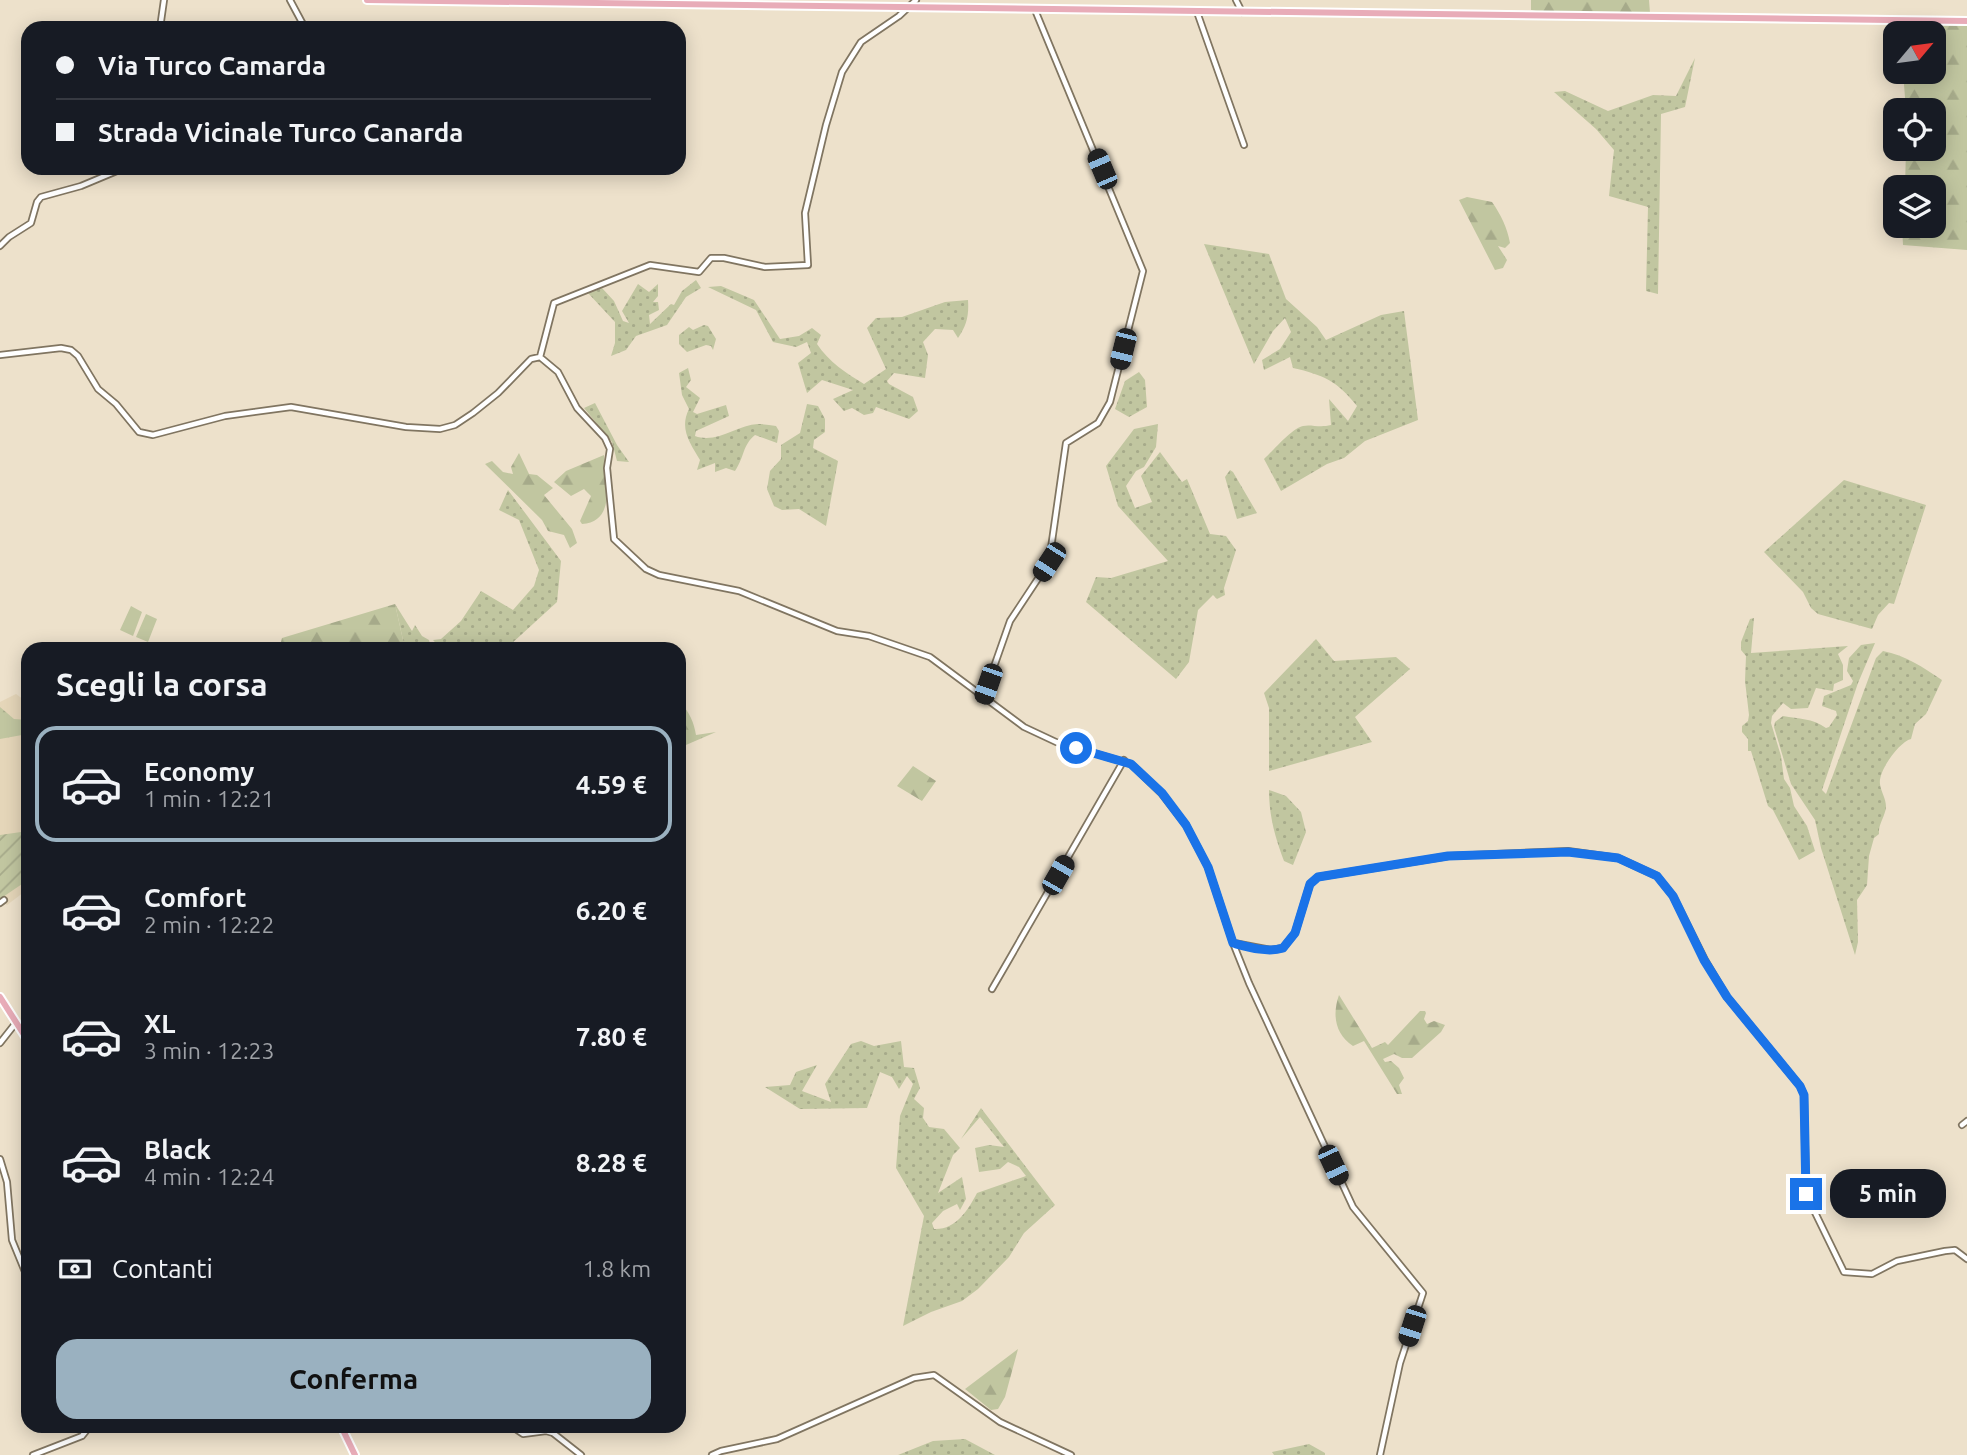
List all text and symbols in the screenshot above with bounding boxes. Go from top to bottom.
north arrow [1883,21,1946,84]
map controls [1883,21,1946,238]
text: Via Turco Camarda [98,51,326,80]
button: locate [1883,98,1946,161]
text: Strada Vicinale Turco Canarda [98,118,463,147]
car [1085,146,1120,192]
button: layers [1883,175,1946,238]
car [1108,326,1139,372]
car [1029,539,1070,585]
car [972,661,1005,707]
text: Scegli la corsa [56,666,268,702]
route start [1060,732,1092,764]
icon: car [60,753,123,816]
text: Economy [144,757,254,786]
text: 4.59 € [576,770,647,799]
text: 1 min · 12:21 [144,786,275,811]
car [1039,852,1078,898]
icon: car [60,879,123,942]
text: Comfort [144,883,247,912]
text: 6.20 € [576,896,647,925]
text: 2 min · 12:22 [144,912,275,937]
icon: car [60,1005,123,1068]
text: XL [144,1009,175,1038]
text: 7.80 € [576,1022,647,1051]
text: 3 min · 12:23 [144,1038,275,1063]
icon: car [60,1131,123,1194]
text: Black [144,1135,211,1164]
car [1315,1142,1352,1188]
text: 8.28 € [576,1148,647,1177]
text: 4 min · 12:24 [144,1164,275,1189]
callout: 5 min [1830,1170,1946,1218]
route end [1790,1178,1822,1210]
text: 5 min [1859,1181,1917,1206]
icon: cash [56,1250,94,1288]
text: Contanti [112,1254,213,1283]
text: 1.8 km [583,1256,651,1281]
car [1396,1303,1429,1349]
button: Conferma [56,1339,651,1419]

